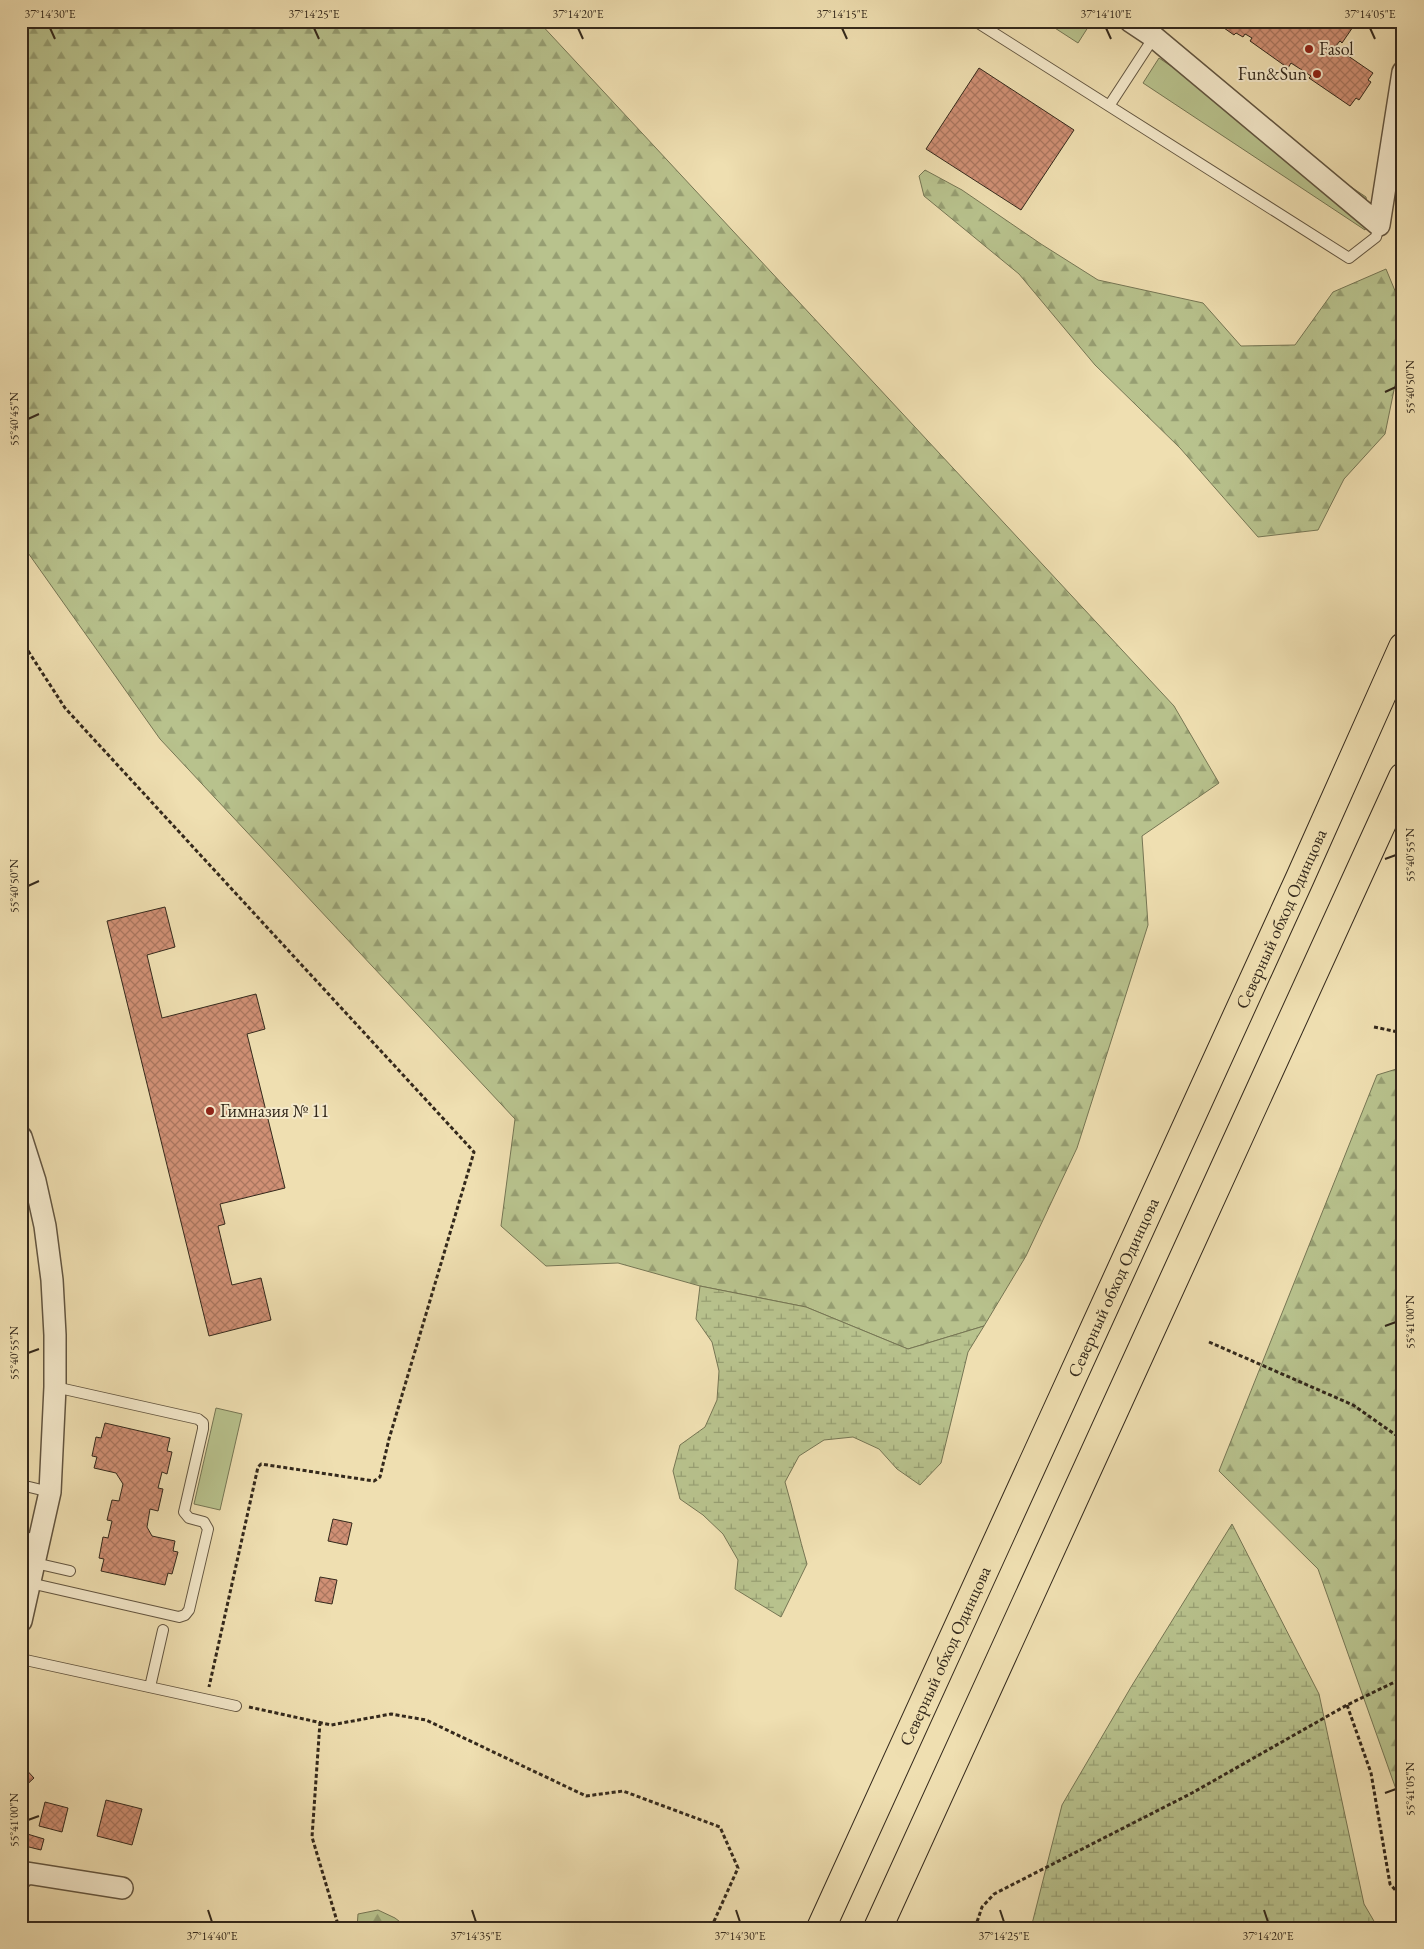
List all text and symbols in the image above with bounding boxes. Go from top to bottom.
text: 37°14'30"E [24,6,76,22]
text: 37°14'25"E [288,6,340,22]
text: 37°14'20"E [552,6,604,22]
text: 37°14'15"E [816,6,868,22]
text: 37°14'10"E [1080,6,1132,22]
text: 37°14'05"E [1344,6,1396,22]
place label: Fasol [1319,37,1354,60]
marker: Fasol [1303,43,1315,55]
place label: Fun&Sun [1238,62,1307,85]
marker: Fun&Sun [1311,68,1323,80]
text: 55°40'50"N [1402,360,1418,414]
text: 55°40'45"N [6,392,22,446]
street label: Северный обход Одинцова [1230,824,1332,1012]
text: 55°40'55"N [1402,828,1418,882]
text: 55°40'50"N [6,859,22,913]
place label: Гимназия № 11 [220,1099,329,1122]
marker: Гимназия № 11 [204,1105,216,1117]
street label: Северный обход Одинцова [1062,1193,1164,1381]
text: 55°41'00"N [1402,1295,1418,1349]
text: 55°40'55"N [6,1326,22,1380]
street label: Северный обход Одинцова [894,1561,996,1749]
text: 55°41'05"N [1402,1762,1418,1816]
text: 55°41'00"N [6,1793,22,1847]
text: 37°14'40"E [186,1928,238,1944]
text: 37°14'35"E [450,1928,502,1944]
text: 37°14'30"E [714,1928,766,1944]
text: 37°14'25"E [978,1928,1030,1944]
text: 37°14'20"E [1242,1928,1294,1944]

